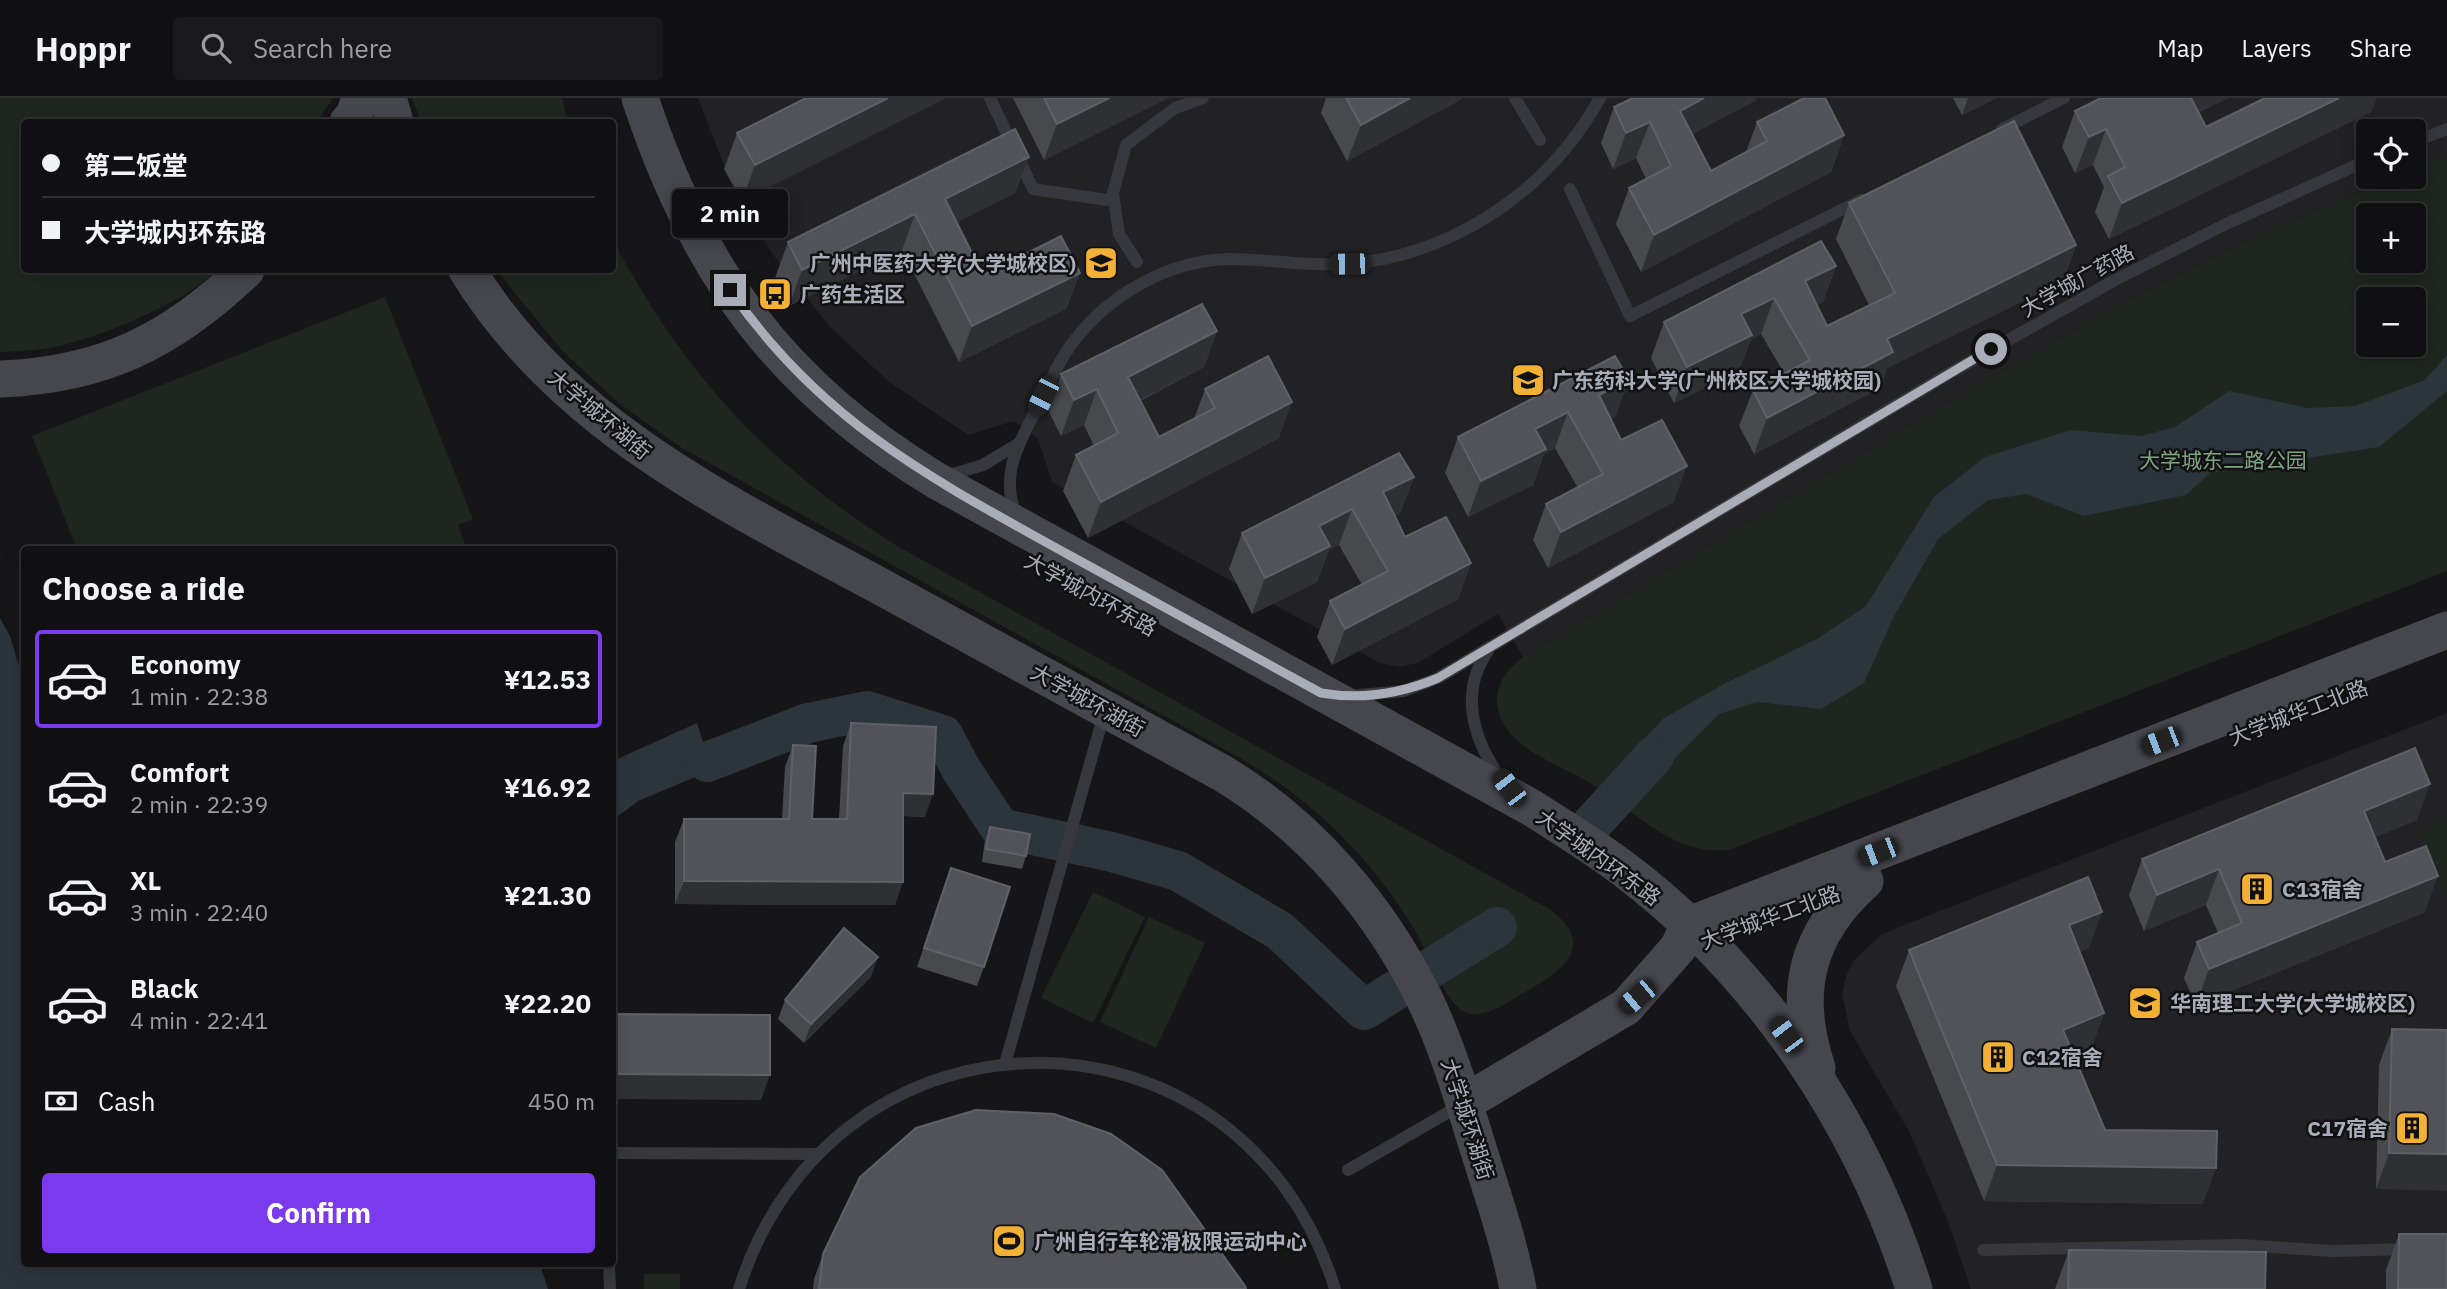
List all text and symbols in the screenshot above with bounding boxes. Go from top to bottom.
search box [173,17,663,80]
text: Hoppr [35,27,131,70]
icon: search [197,29,235,67]
text: Search here [253,31,392,65]
text: Map [2157,32,2204,64]
text: Layers [2242,32,2312,64]
text: Share [2350,32,2412,64]
map controls [2356,119,2426,357]
button: locate [2356,119,2426,189]
text: 第二饭堂 [84,148,188,182]
callout: 2 min [672,188,788,238]
text: 2 min [700,198,760,228]
button: + [2356,203,2426,273]
text: 大学城内环东路 [84,215,266,249]
street label: 大学城广药路 [2015,237,2139,323]
school or university icon: 广州中医药大学(大学城校区) [1082,244,1120,282]
place label: 广州中医药大学(大学城校区) [810,249,1076,277]
car [1328,253,1371,275]
route end [714,274,746,306]
bus stop icon: 广药生活区 [756,275,794,313]
place label: 广药生活区 [800,280,905,308]
button: − [2356,287,2426,357]
route start [1975,333,2007,365]
school or university icon: 广东药科大学(广州校区大学城校园) [1509,361,1547,399]
street label: 大学城环湖街 [543,363,657,465]
place label: 广东药科大学(广州校区大学城校园) [1552,366,1881,394]
car [1025,373,1062,419]
park label: 大学城东二路公园 [2139,446,2307,474]
street label: 大学城内环东路 [1020,546,1162,642]
text: Choose a ride [42,567,245,609]
text: Economy [130,647,241,681]
icon: car [46,648,109,711]
street label: 大学城环湖街 [1026,657,1150,743]
text: ¥12.53 [504,662,591,696]
street label: 大学城华工北路 [2224,673,2372,751]
text: 1 min · 22:38 [130,681,268,711]
car [2138,724,2185,758]
text: Comfort [130,755,229,789]
icon: car [46,756,109,819]
car [1488,765,1531,811]
text: ¥16.92 [504,770,591,804]
text: 2 min · 22:39 [130,789,268,819]
street label: 大学城内环东路 [1531,802,1667,912]
car [1855,835,1902,869]
text: XL [130,863,161,897]
icon: car [46,864,109,927]
building icon: C13宿舍 [2238,870,2276,908]
place label: C13宿舍 [2282,875,2363,903]
text: ¥21.30 [504,878,591,912]
street label: 大学城华工北路 [1696,879,1844,955]
text: 3 min · 22:40 [130,897,268,927]
text: Black [130,971,198,1005]
icon: car [46,972,109,1035]
car [1615,975,1660,1019]
school or university icon: 华南理工大学(大学城校区) [2126,984,2164,1022]
text: ¥22.20 [504,986,591,1020]
place label: 华南理工大学(大学城校区) [2170,989,2415,1017]
text: 4 min · 22:41 [130,1005,268,1035]
car [1765,1012,1808,1058]
building icon: C12宿舍 [1979,1038,2017,1076]
place label: C12宿舍 [2022,1043,2103,1071]
street label: 大学城环湖街 [1435,1055,1501,1183]
icon: cash [42,1082,80,1120]
text: Cash [98,1084,155,1118]
text: 450 m [528,1086,595,1116]
building icon: C17宿舍 [2393,1109,2431,1147]
place label: C17宿舍 [2307,1114,2388,1142]
button: Confirm [42,1173,595,1253]
sports icon: 广州自行车轮滑极限运动中心 [990,1222,1028,1260]
place label: 广州自行车轮滑极限运动中心 [1034,1227,1307,1255]

